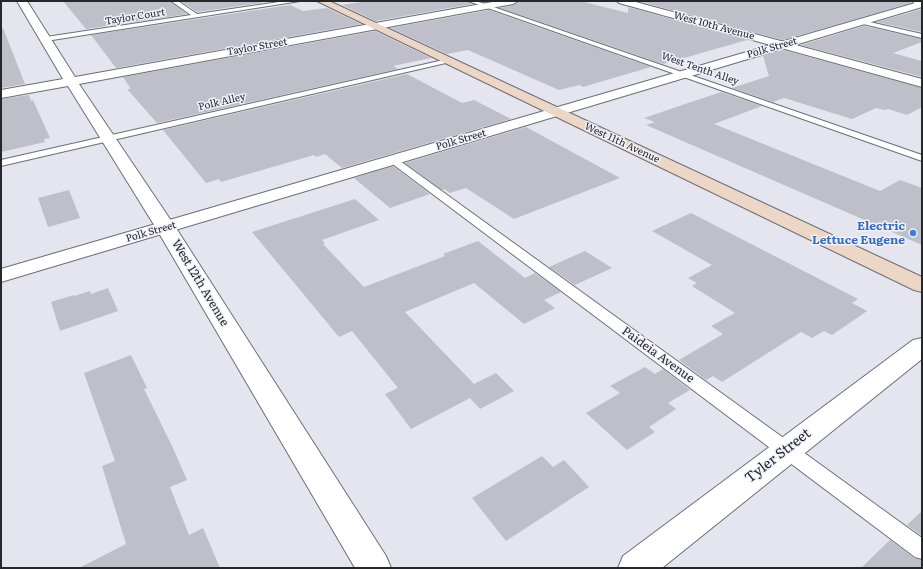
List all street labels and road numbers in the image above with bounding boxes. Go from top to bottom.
street label: Taylor Court [104,6,166,28]
street label: West 10th Avenue [672,9,756,43]
street label: Polk Street [745,35,799,61]
street label: Taylor Street [226,36,288,58]
street label: West Tenth Alley [660,50,740,88]
street label: Polk Alley [197,91,247,113]
street label: West 11th Avenue [583,120,661,166]
street label: Polk Street [434,127,488,153]
street label: Polk Street [124,219,178,245]
street label: West 12th Avenue [168,237,232,329]
street label: Paideia Avenue [619,324,697,386]
street label: Tyler Street [742,425,814,487]

